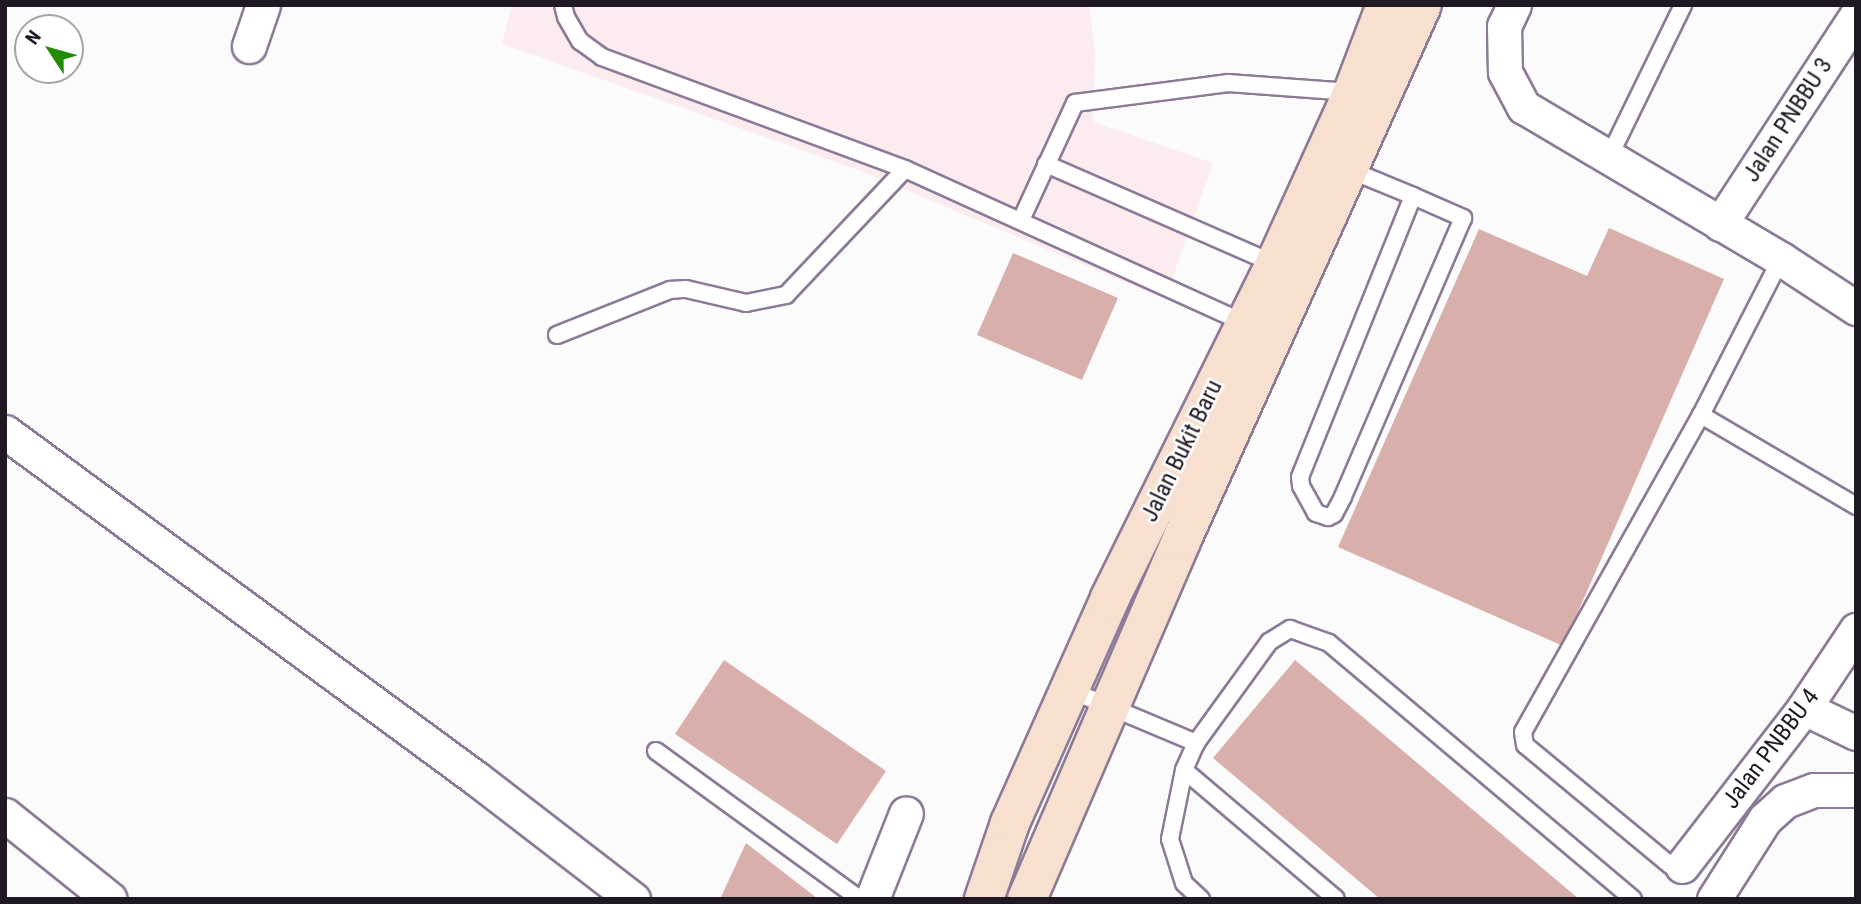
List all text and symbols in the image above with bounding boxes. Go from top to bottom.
north arrow [14,14,84,84]
text: N [20,26,46,49]
street label: Jalan PNBBU 3 [1737,52,1839,188]
street label: Jalan Bukit Baru [1135,375,1229,527]
street label: Jalan PNBBU 4 [1717,683,1825,815]

